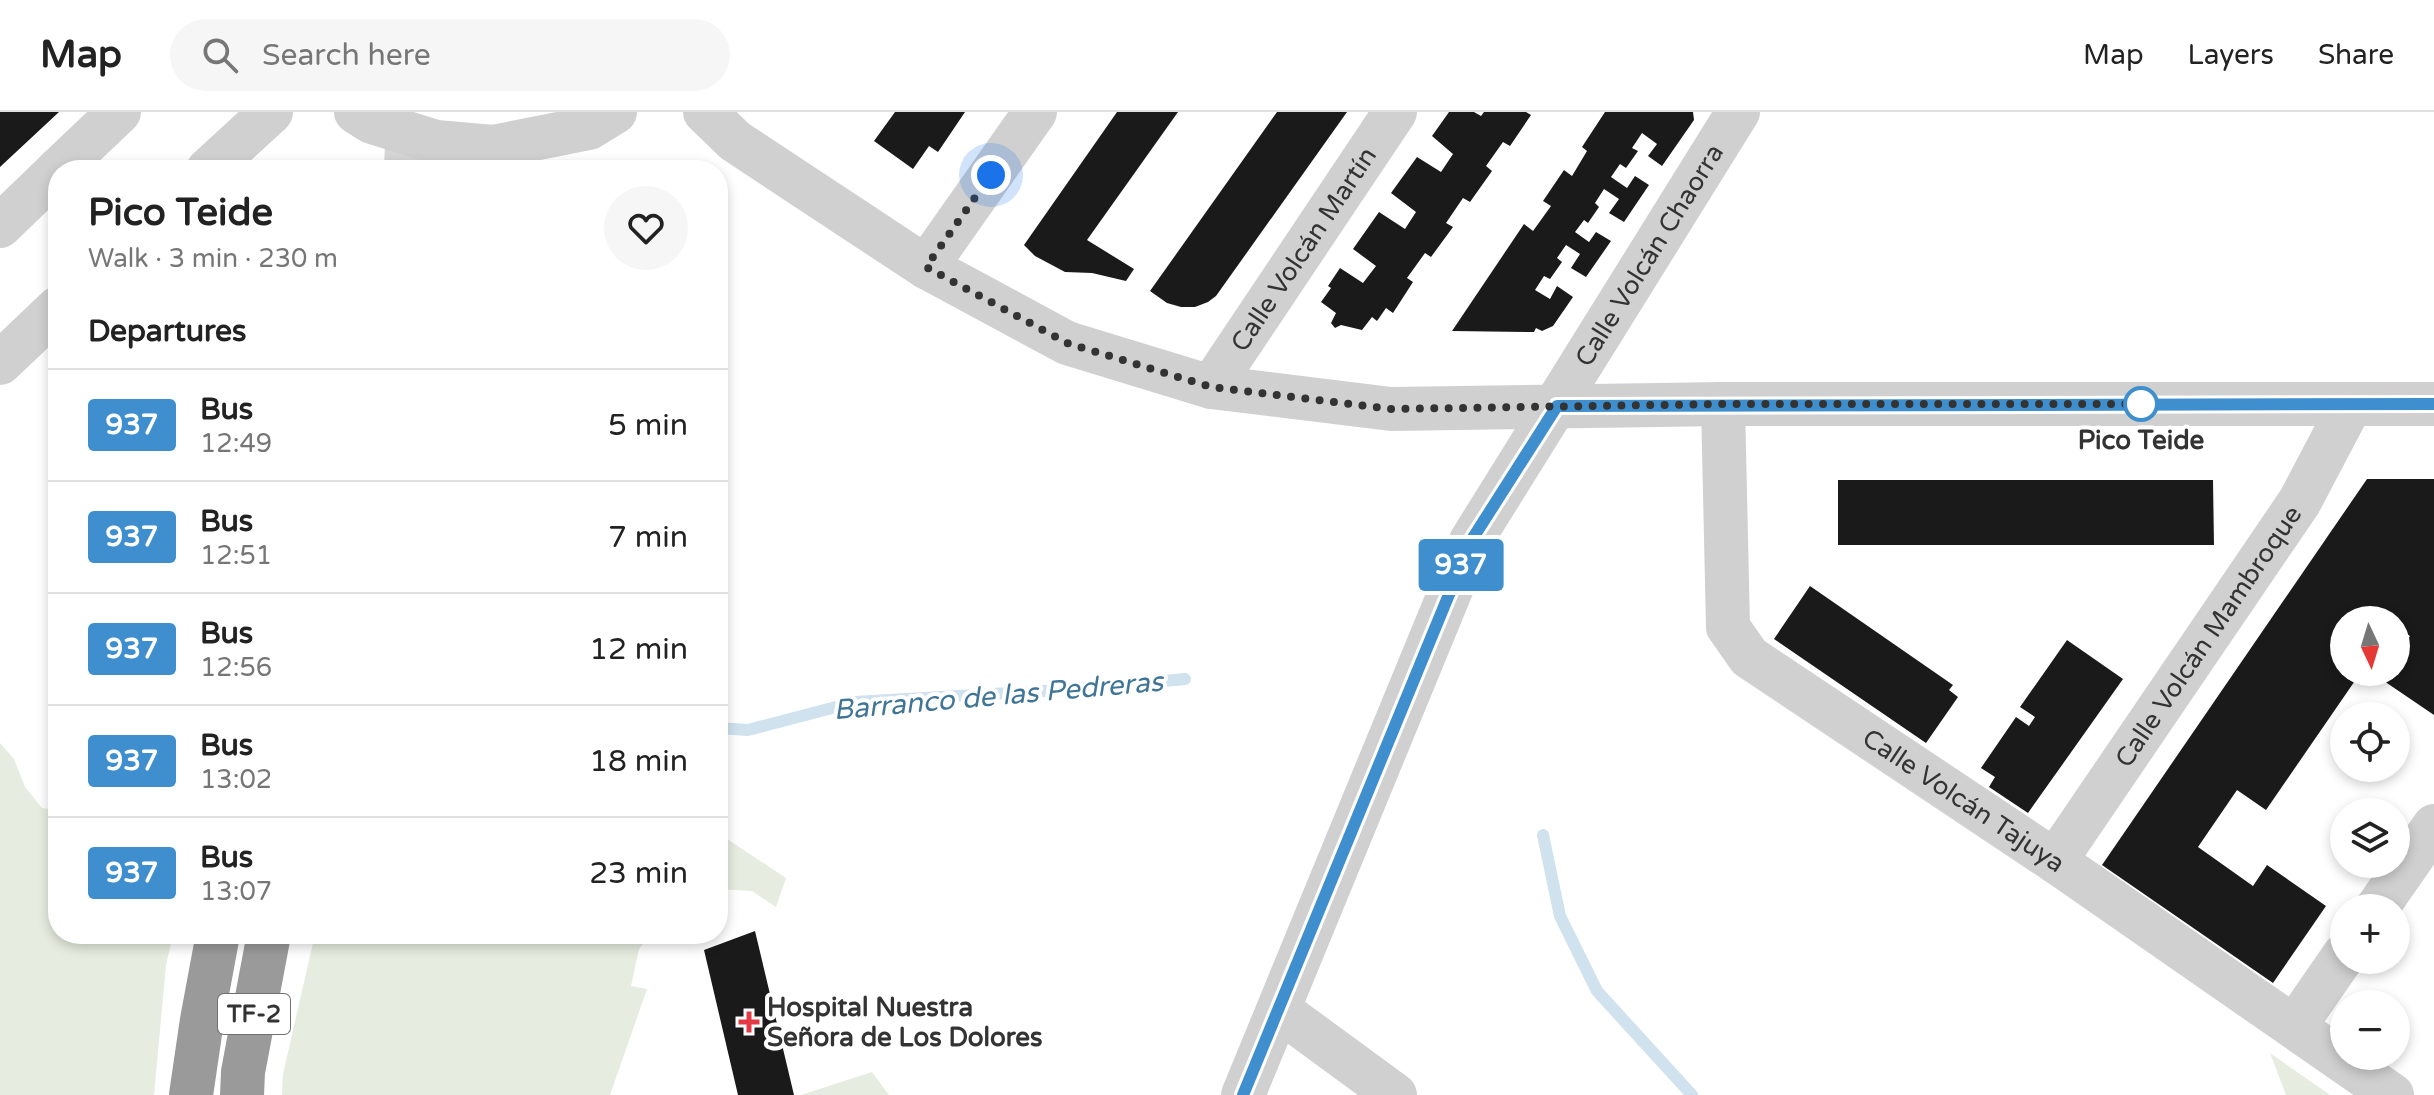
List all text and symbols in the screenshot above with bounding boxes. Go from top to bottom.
search box [170,19,730,91]
text: Map [40,32,122,78]
icon: search [198,33,242,77]
text: Search here [262,37,431,74]
text: Map [2083,38,2144,72]
text: Layers [2188,38,2274,72]
text: Share [2318,38,2394,72]
street label: Calle Volcán Chaorra [1569,138,1730,372]
street label: Calle Volcán Martín [1224,141,1383,357]
your location [971,155,1011,195]
button: heart [604,186,688,270]
text: Pico Teide [88,190,273,236]
text: Walk · 3 min · 230 m [88,243,338,274]
text: Departures [88,313,246,350]
marker: Pico Teide [2124,387,2158,421]
text: Bus [200,391,253,428]
text: 5 min [608,407,688,444]
text: 937 [106,408,158,442]
place label: Pico Teide [2078,425,2205,456]
text: 12:49 [200,428,272,459]
street label: Calle Volcán Mambroque [2109,500,2308,773]
text: Bus [200,503,253,540]
text: 7 min [608,519,688,556]
text: 937 [106,520,158,554]
line badge: 937 [1415,539,1507,591]
text: 12:51 [200,540,272,571]
text: 937 [1435,548,1487,582]
north arrow [2330,606,2410,686]
map controls [2330,606,2410,1070]
text: Bus [200,615,253,652]
text: 12 min [589,631,688,668]
text: 937 [106,632,158,666]
text: 12:56 [200,652,272,683]
water label: Barranco de las Pedreras [832,665,1166,727]
button: locate [2330,702,2410,782]
street label: Calle Volcán Tajuya [1857,722,2071,879]
text: Bus [200,727,253,764]
text: 18 min [589,743,688,780]
text: 937 [106,744,158,778]
text: 13:02 [200,764,272,795]
button: layers [2330,798,2410,878]
text: Bus [200,839,253,876]
text: 23 min [589,855,688,892]
text: 937 [106,856,158,890]
text: 13:07 [200,876,272,907]
button: + [2330,894,2410,974]
button: − [2330,990,2410,1070]
place label: Hospital Nuestra Señora de Los Dolores [767,992,1043,1053]
road number: TF-2 [218,994,290,1034]
marker: Hospital Nuestra Señora de Los Dolores [738,1011,760,1033]

